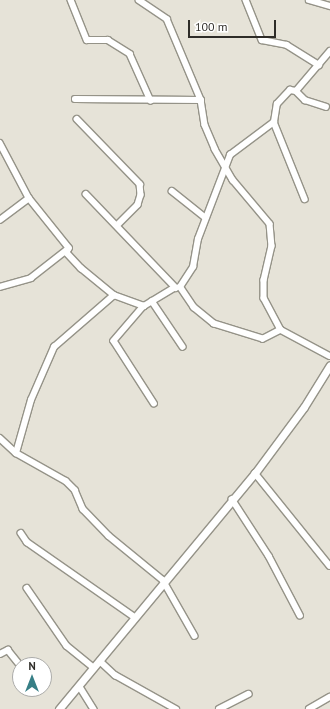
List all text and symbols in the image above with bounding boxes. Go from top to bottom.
scale bar [190,12,278,38]
text: 100 m [195,19,228,34]
north arrow [12,657,52,697]
text: N [28,659,36,673]

